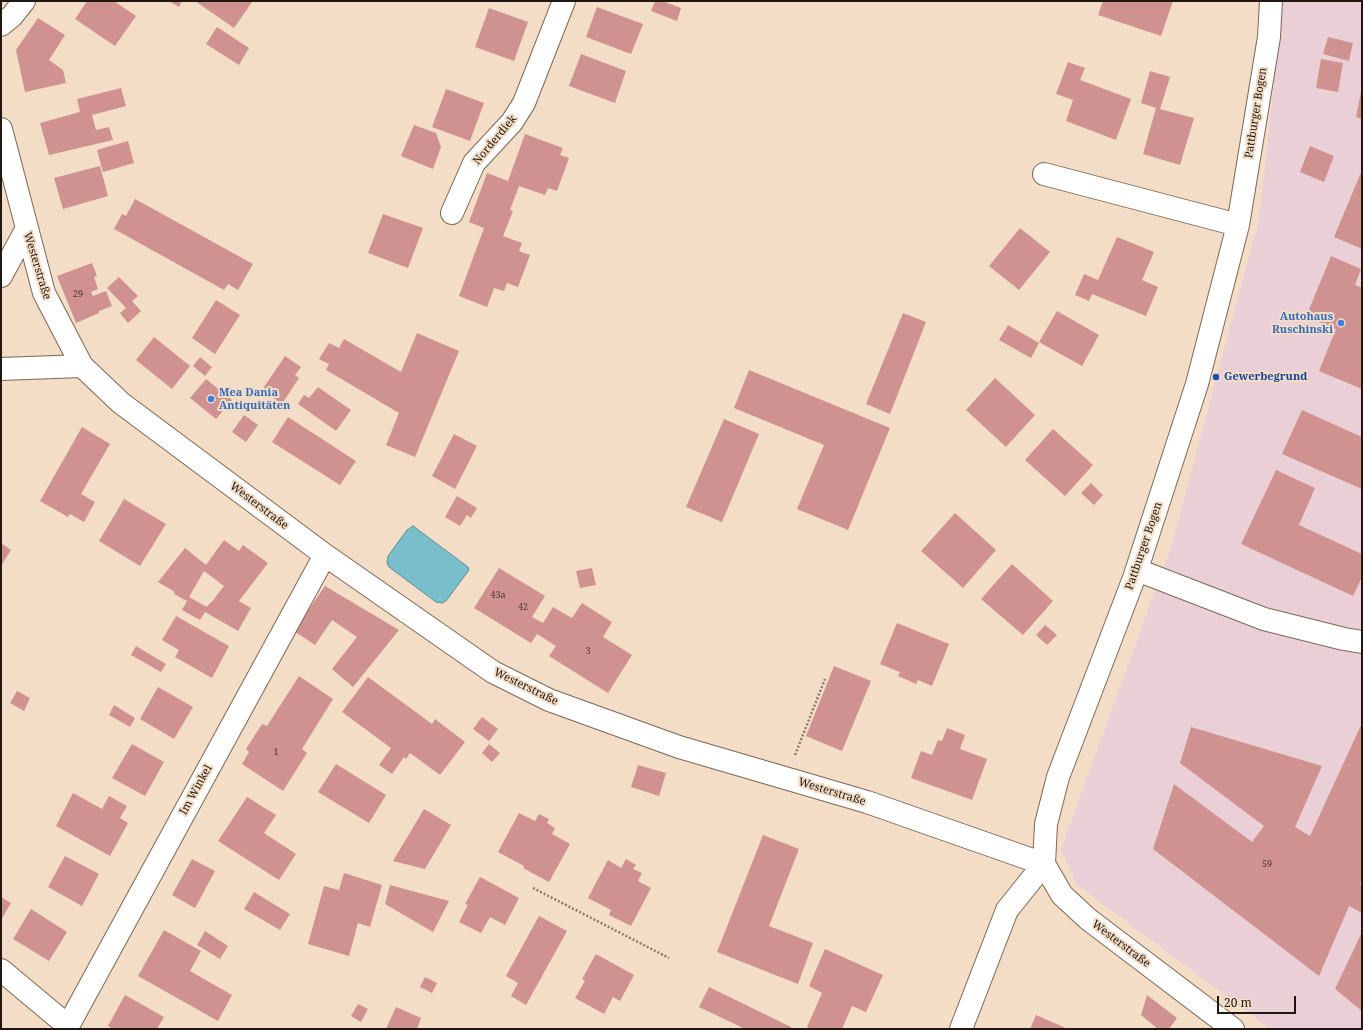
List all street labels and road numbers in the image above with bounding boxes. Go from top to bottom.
street label: Pattburger Bogen [1242,67,1270,159]
street label: Norderdiek [471,113,519,167]
street label: Westerstraße [21,231,53,301]
street label: Westerstraße [227,480,291,532]
street label: Pattburger Bogen [1123,500,1165,592]
street label: Westerstraße [492,666,560,708]
street label: Im Winkel [177,763,215,817]
street label: Westerstraße [797,776,867,808]
street label: Westerstraße [1089,918,1153,970]

